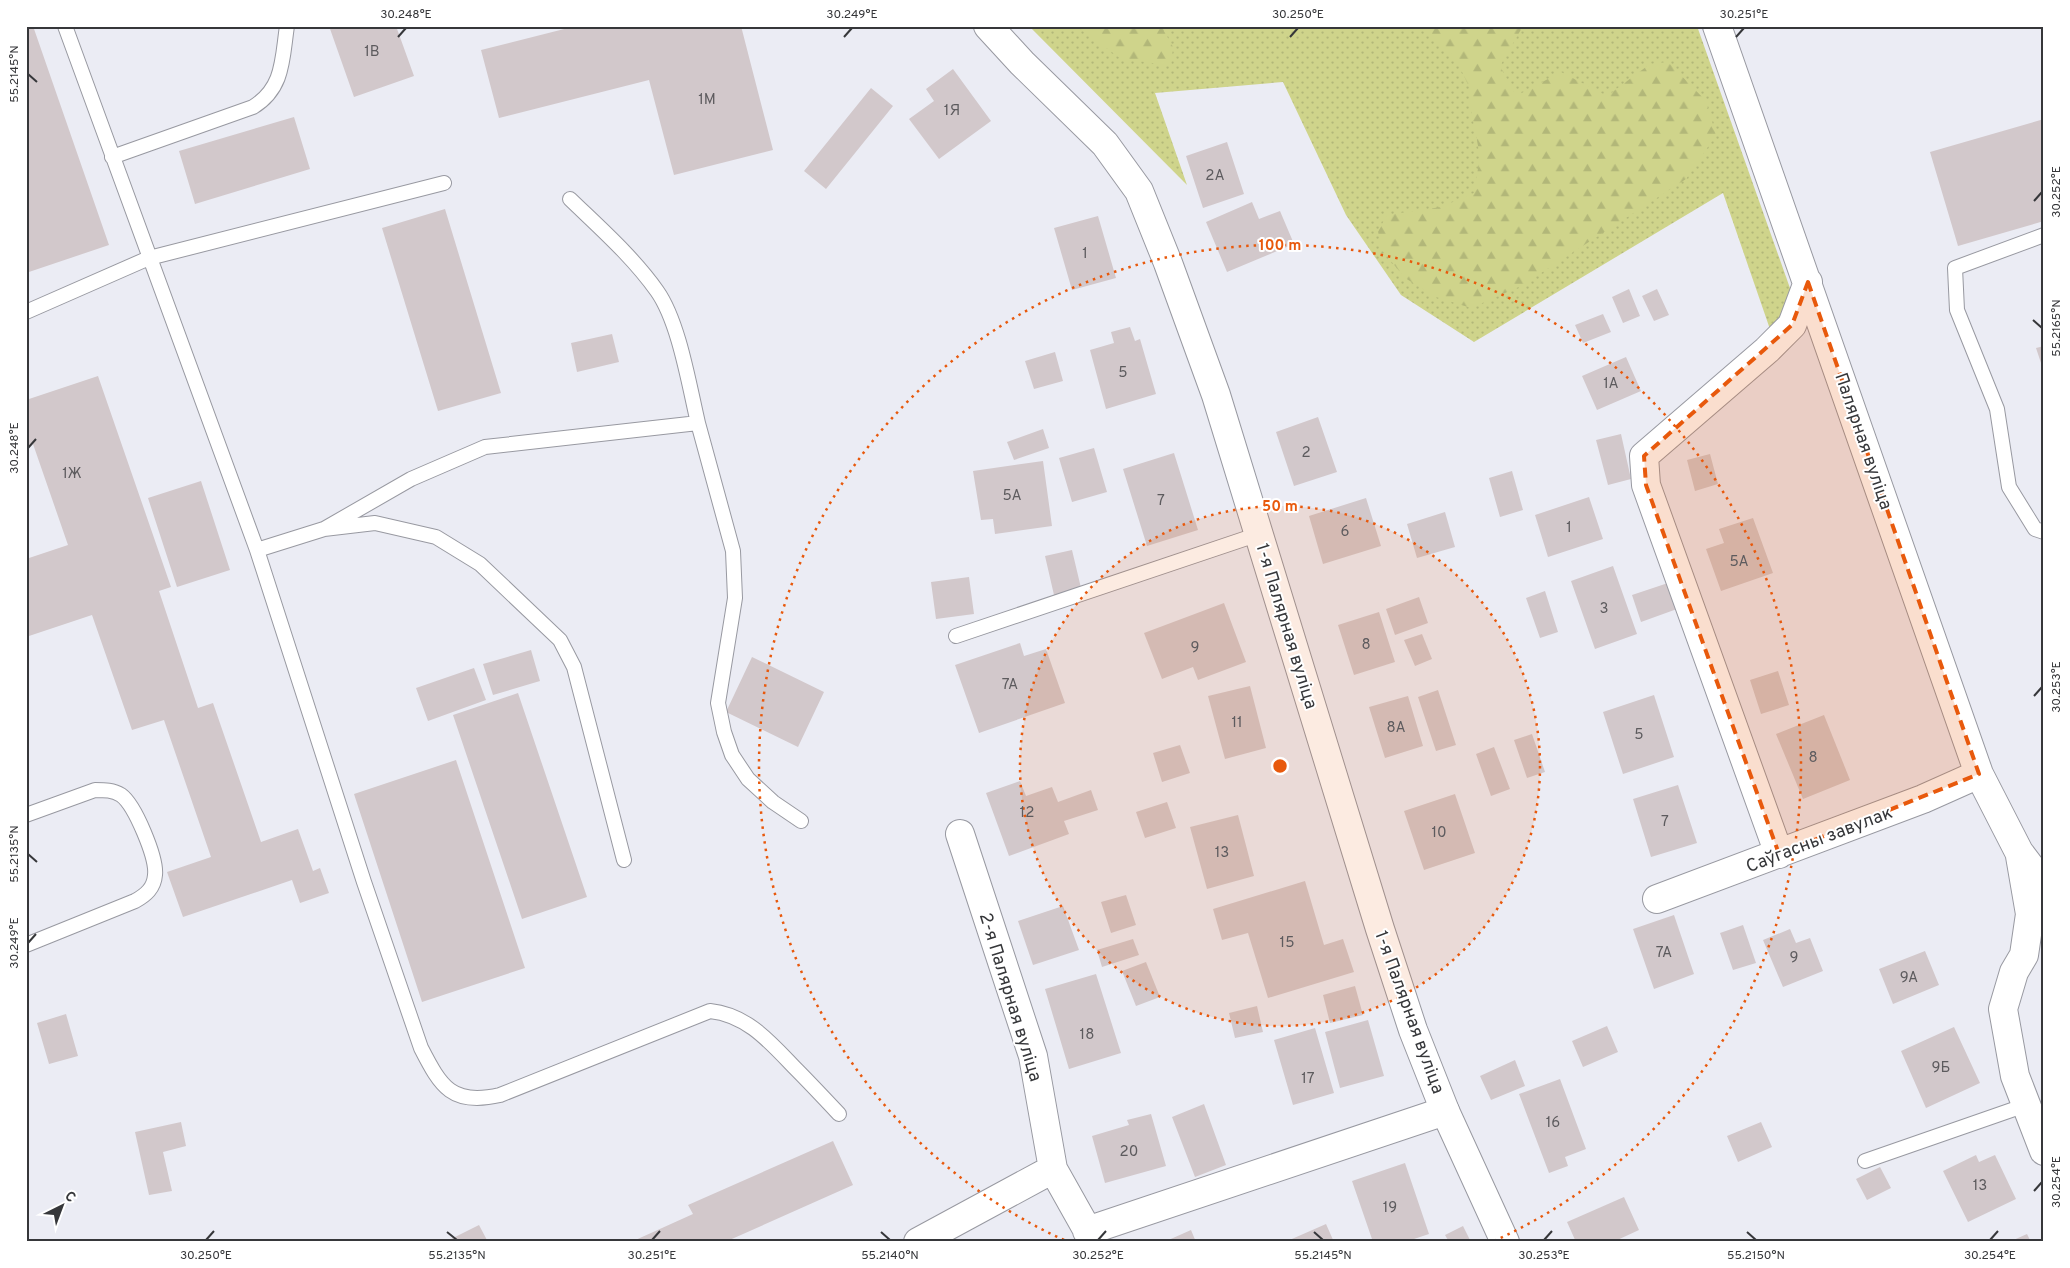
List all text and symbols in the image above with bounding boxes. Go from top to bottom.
text: 30.248°E [380,7,432,23]
text: 30.249°E [826,7,878,23]
text: 30.250°E [1272,7,1324,23]
text: 30.251°E [1720,7,1768,23]
house number: 1В [364,43,380,62]
text: 55.2145°N [7,45,23,103]
house number: 1М [698,91,716,110]
house number: 1Я [944,102,960,121]
text: 30.252°E [2049,166,2065,218]
house number: 2А [1205,167,1225,186]
text: 100 m [1259,237,1301,256]
house number: 1 [1082,245,1088,264]
text: 55.2165°N [2049,299,2065,357]
house number: 5 [1118,364,1128,383]
street label: Палярная вуліца [1828,370,1897,513]
house number: 1А [1603,375,1619,394]
text: 30.248°E [7,422,23,474]
house number: 2 [1301,444,1311,463]
house number: 1Ж [62,465,82,484]
house number: 5А [1002,487,1022,506]
house number: 7 [1157,492,1165,511]
text: 50 m [1262,498,1298,517]
house number: 1 [1566,519,1572,538]
house number: 6 [1341,523,1350,542]
street label: 1-я Палярная вуліца [1249,541,1322,712]
house number: 5А [1729,553,1749,572]
house number: 3 [1599,600,1609,619]
house number: 8 [1361,636,1371,655]
house number: 9 [1191,639,1199,658]
text: 30.253°E [2049,661,2065,713]
house number: 7А [1002,676,1018,695]
house number: 11 [1231,714,1243,733]
house number: 8А [1386,719,1406,738]
house number: 5 [1634,726,1644,745]
house number: 8 [1808,749,1818,768]
centre of rings [1271,757,1289,775]
street label: Саўгасны завулак [1743,802,1896,879]
house number: 12 [1020,804,1034,823]
house number: 7 [1661,813,1669,832]
house number: 10 [1431,824,1447,843]
text: 55.2135°N [7,825,23,883]
house number: 13 [1215,844,1229,863]
street label: 2-я Палярная вуліца [973,910,1046,1085]
text: 30.249°E [7,917,23,969]
street label: 1-я Палярная вуліца [1368,928,1449,1097]
house number: 15 [1280,934,1294,953]
house number: 7А [1656,944,1672,963]
house number: 9 [1790,949,1798,968]
house number: 9А [1900,969,1918,988]
house number: 18 [1080,1026,1094,1045]
house number: 9Б [1932,1059,1950,1078]
house number: 17 [1301,1070,1315,1089]
house number: 16 [1546,1114,1560,1133]
house number: 20 [1120,1143,1138,1162]
text: 30.254°E [2049,1156,2065,1208]
house number: 13 [1973,1177,1987,1196]
north arrow [38,1180,88,1230]
text: С [61,1188,79,1207]
house number: 19 [1383,1199,1397,1218]
text: 30.250°E [180,1248,232,1264]
text: 55.2135°N [428,1248,486,1264]
text: 30.251°E [628,1248,676,1264]
text: 55.2140°N [861,1248,919,1264]
text: 30.252°E [1072,1248,1124,1264]
text: 55.2145°N [1294,1248,1352,1264]
text: 30.253°E [1518,1248,1570,1264]
text: 55.2150°N [1727,1248,1785,1264]
text: 30.254°E [1964,1248,2016,1264]

